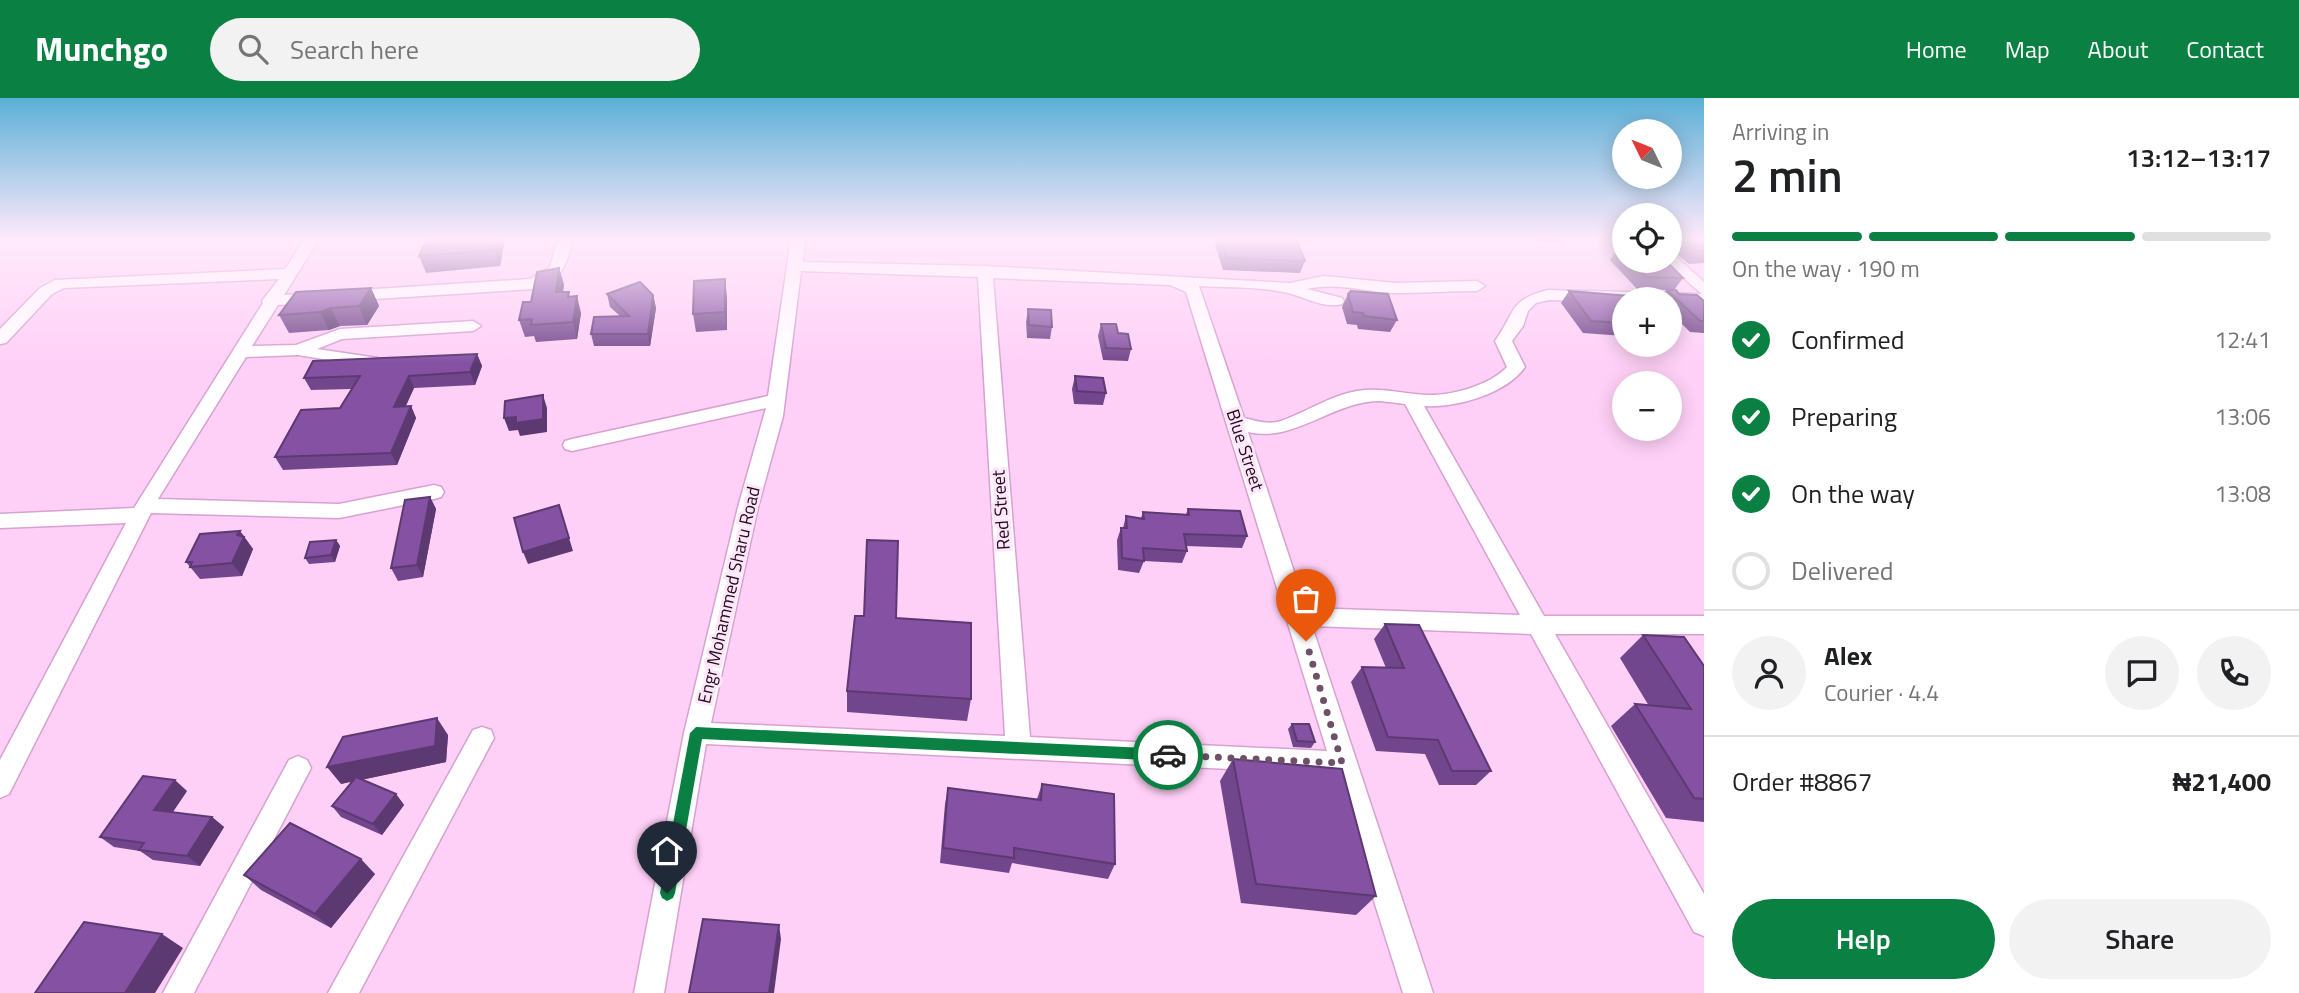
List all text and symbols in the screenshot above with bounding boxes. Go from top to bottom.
search box [210,18,700,81]
text: Munchgo [35,24,168,74]
icon: search [234,30,272,68]
text: Search here [290,30,419,69]
text: Home [1906,31,1967,67]
text: Map [2005,31,2050,67]
text: About [2088,31,2148,67]
text: Contact [2186,31,2264,67]
text: Arriving in [1732,114,1829,149]
north arrow [1612,119,1682,189]
map controls [1612,119,1682,441]
text: 13:12–13:17 [2126,138,2271,177]
text: 2 min [1732,140,1843,210]
button: locate [1612,203,1682,273]
text: On the way · 190 m [1732,251,1920,286]
button: + [1612,287,1682,357]
text: Confirmed [1791,320,1905,359]
icon: check [1732,321,1770,359]
text: 12:41 [2214,322,2271,357]
button: − [1612,371,1682,441]
text: Preparing [1791,397,1897,436]
icon: check [1732,398,1770,436]
text: 13:06 [2214,399,2271,434]
street label: Blue Street [1220,406,1272,495]
street label: Red Street [984,469,1017,551]
text: On the way [1791,474,1915,513]
icon: check [1732,475,1770,513]
text: 13:08 [2214,476,2271,511]
street label: Engr Mohammed Sharu Road [690,484,767,706]
text: Delivered [1791,551,1894,590]
pin [1276,569,1336,641]
icon: bag [1287,580,1325,618]
button: person [1732,636,1806,710]
text: Alex [1824,636,1872,675]
button: chat [2105,636,2179,710]
button: phone [2197,636,2271,710]
text: Courier · 4.4 [1824,675,1939,710]
courier [1133,720,1203,790]
icon: car [1149,736,1187,774]
text: Order #8867 [1732,762,1872,801]
text: ₦21,400 [2173,762,2271,801]
pin [637,821,697,893]
icon: home [648,832,686,870]
button: Help [1732,899,1995,979]
button: Share [2009,899,2271,979]

